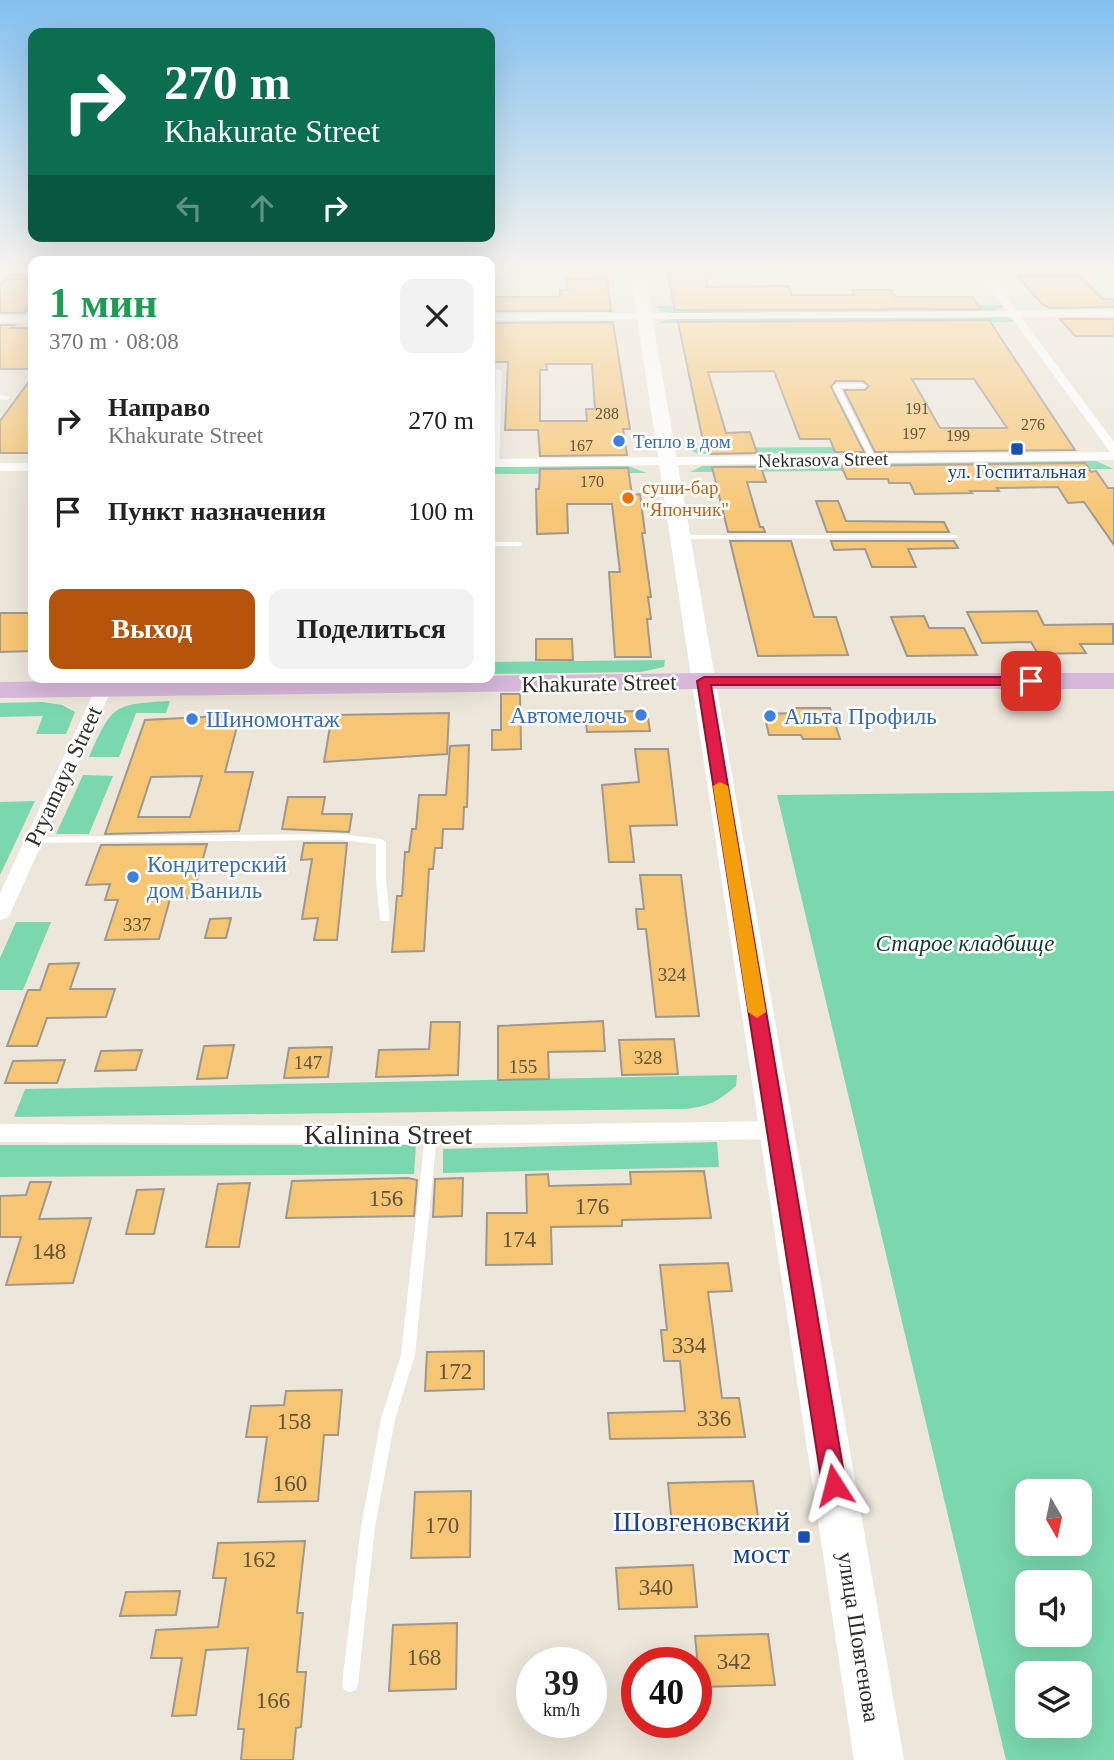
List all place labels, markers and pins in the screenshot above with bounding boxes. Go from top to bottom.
place label: Тепло в дом [633,431,731,452]
marker: Тепло в дом [611,433,627,449]
marker: ул. Госпитальная [1009,441,1025,457]
place label: ул. Госпитальная [948,461,1086,482]
place label: суши-бар "Япончик" [642,477,729,520]
marker: суши-бар "Япончик" [620,490,636,506]
pin [1001,651,1061,711]
place label: Автомелочь [510,703,627,728]
place label: Альта Профиль [784,704,937,729]
place label: Шиномонтаж [206,707,340,732]
marker: Автомелочь [633,707,649,723]
marker: Альта Профиль [762,708,778,724]
marker: Шиномонтаж [184,711,200,727]
place label: Кондитерский дом Ваниль [147,852,287,903]
marker: Кондитерский дом Ваниль [125,869,141,885]
place label: Шовгеновский мост [613,1506,790,1569]
marker: Шовгеновский мост [796,1529,812,1545]

